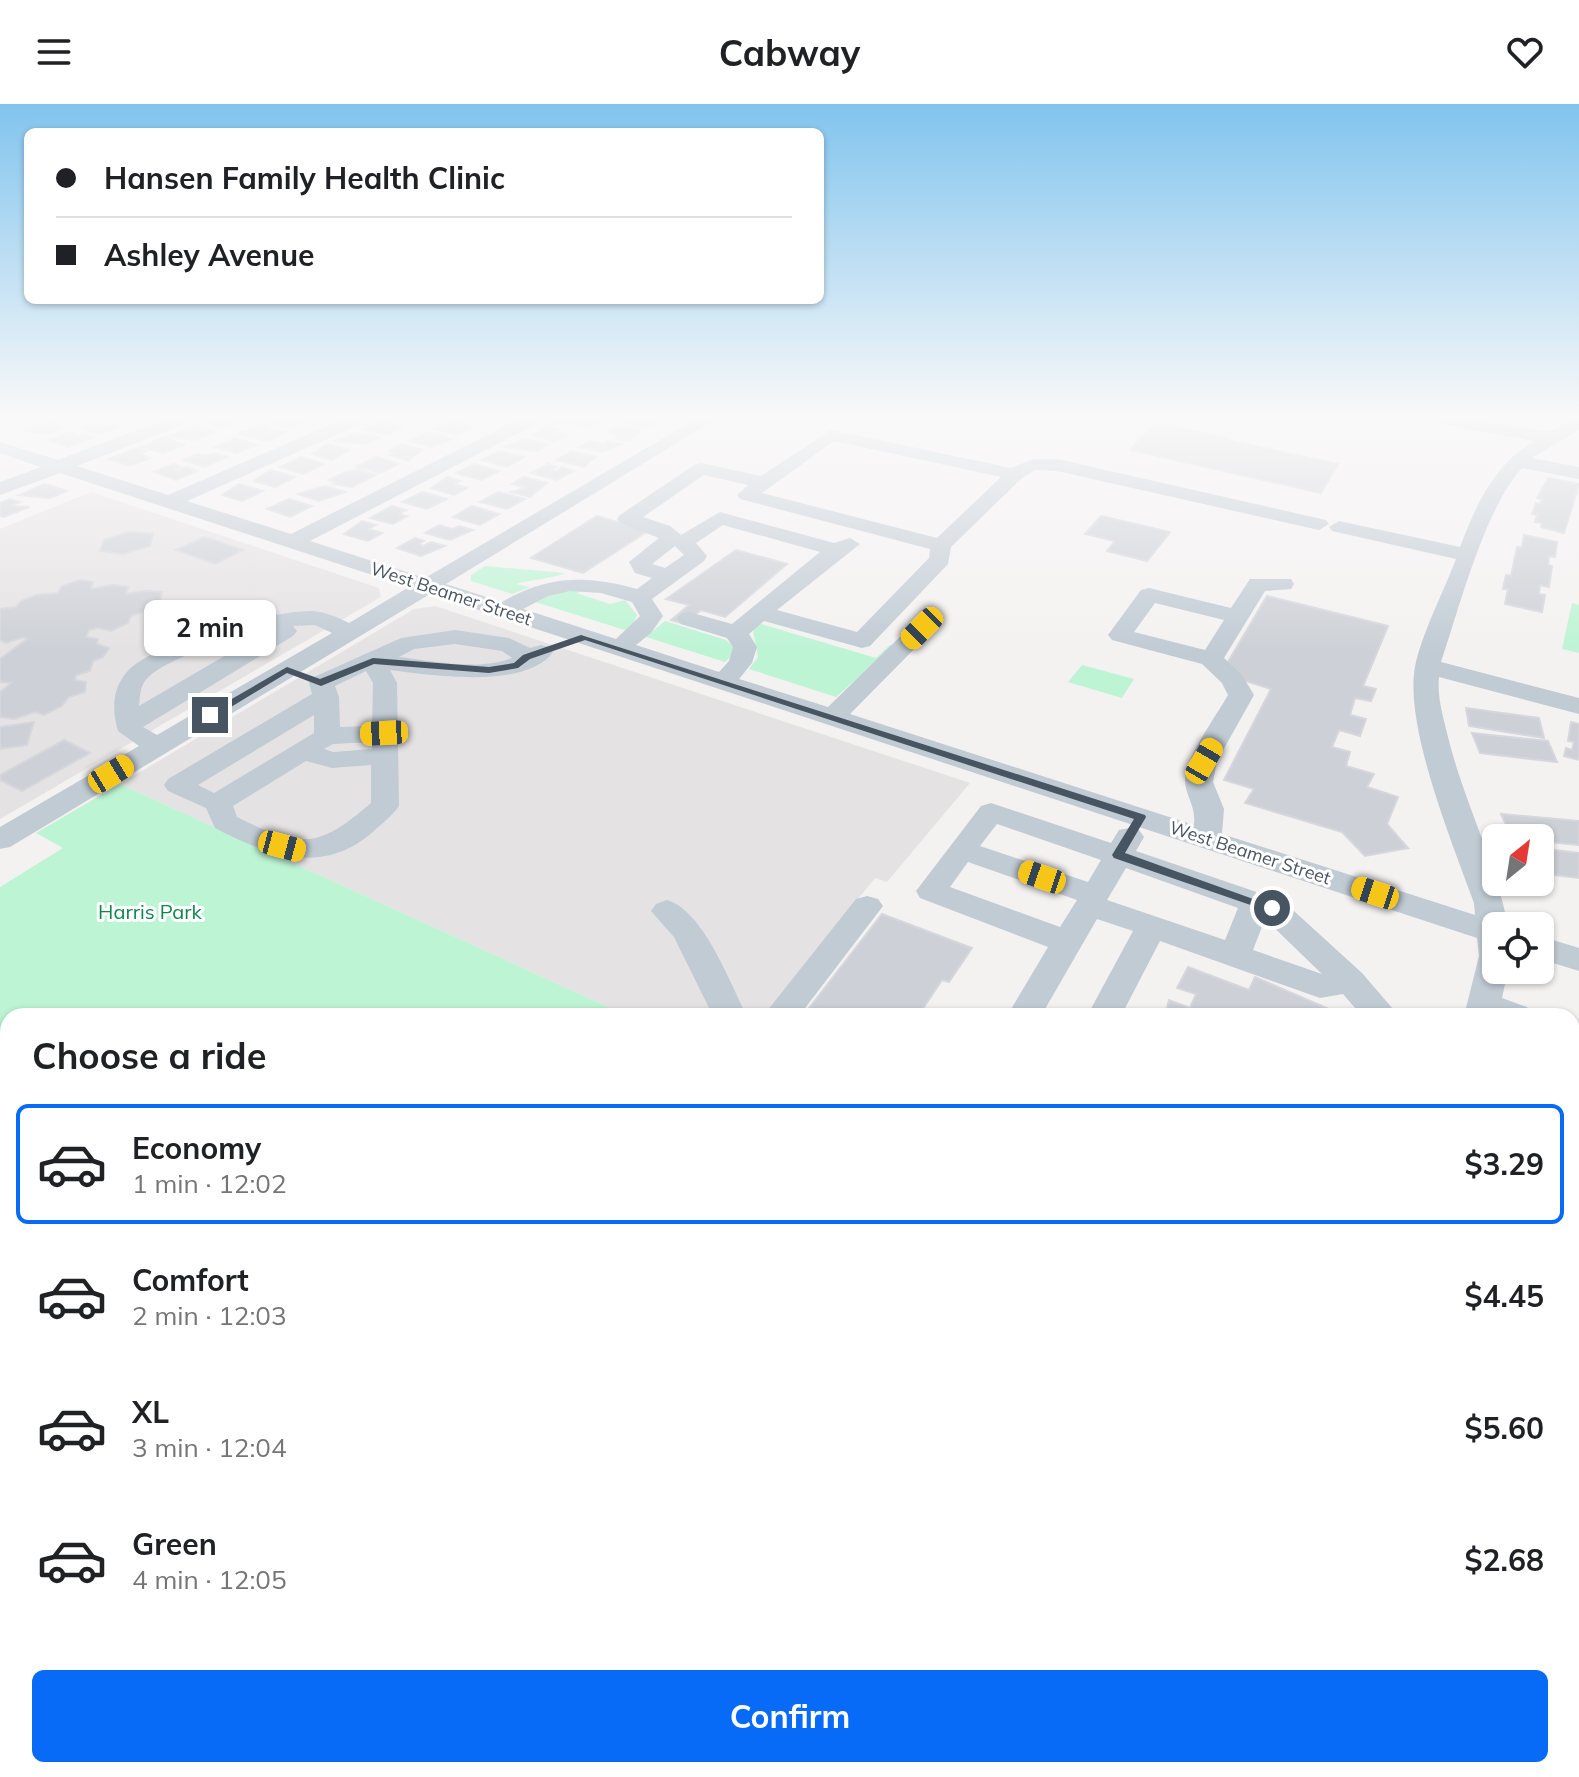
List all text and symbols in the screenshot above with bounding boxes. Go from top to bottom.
icon: menu [32,30,76,74]
text: Cabway [719,30,860,75]
icon: heart [1503,30,1547,74]
text: Hansen Family Health Clinic [104,159,505,197]
text: Ashley Avenue [104,236,314,274]
street label: West Beamer Street [368,557,535,630]
callout: 2 min [144,599,276,655]
car [897,603,947,653]
text: 2 min [176,611,244,644]
route end [192,697,228,733]
car [359,720,409,746]
car [1182,734,1226,788]
car [84,751,138,797]
street label: West Beamer Street [1167,816,1334,889]
north arrow [1482,824,1554,896]
map controls [1482,824,1554,984]
car [256,828,308,864]
car [1015,858,1069,896]
car [1348,874,1402,912]
route start [1254,890,1290,926]
park label: Harris Park [98,899,203,924]
button: locate [1482,912,1554,984]
text: Choose a ride [32,1033,266,1078]
icon: car [36,1128,108,1200]
text: Economy [132,1129,261,1167]
text: $3.29 [1465,1145,1544,1183]
text: 1 min · 12:02 [132,1167,287,1200]
icon: car [36,1260,108,1332]
text: Comfort [132,1261,249,1299]
text: $4.45 [1465,1277,1544,1315]
text: 2 min · 12:03 [132,1299,287,1332]
icon: car [36,1392,108,1464]
text: XL [132,1393,169,1431]
text: $5.60 [1465,1409,1544,1447]
text: 3 min · 12:04 [132,1431,287,1464]
icon: car [36,1524,108,1596]
text: Green [132,1525,217,1563]
text: $2.68 [1465,1541,1544,1579]
text: 4 min · 12:05 [132,1563,287,1596]
button: Confirm [32,1670,1548,1762]

